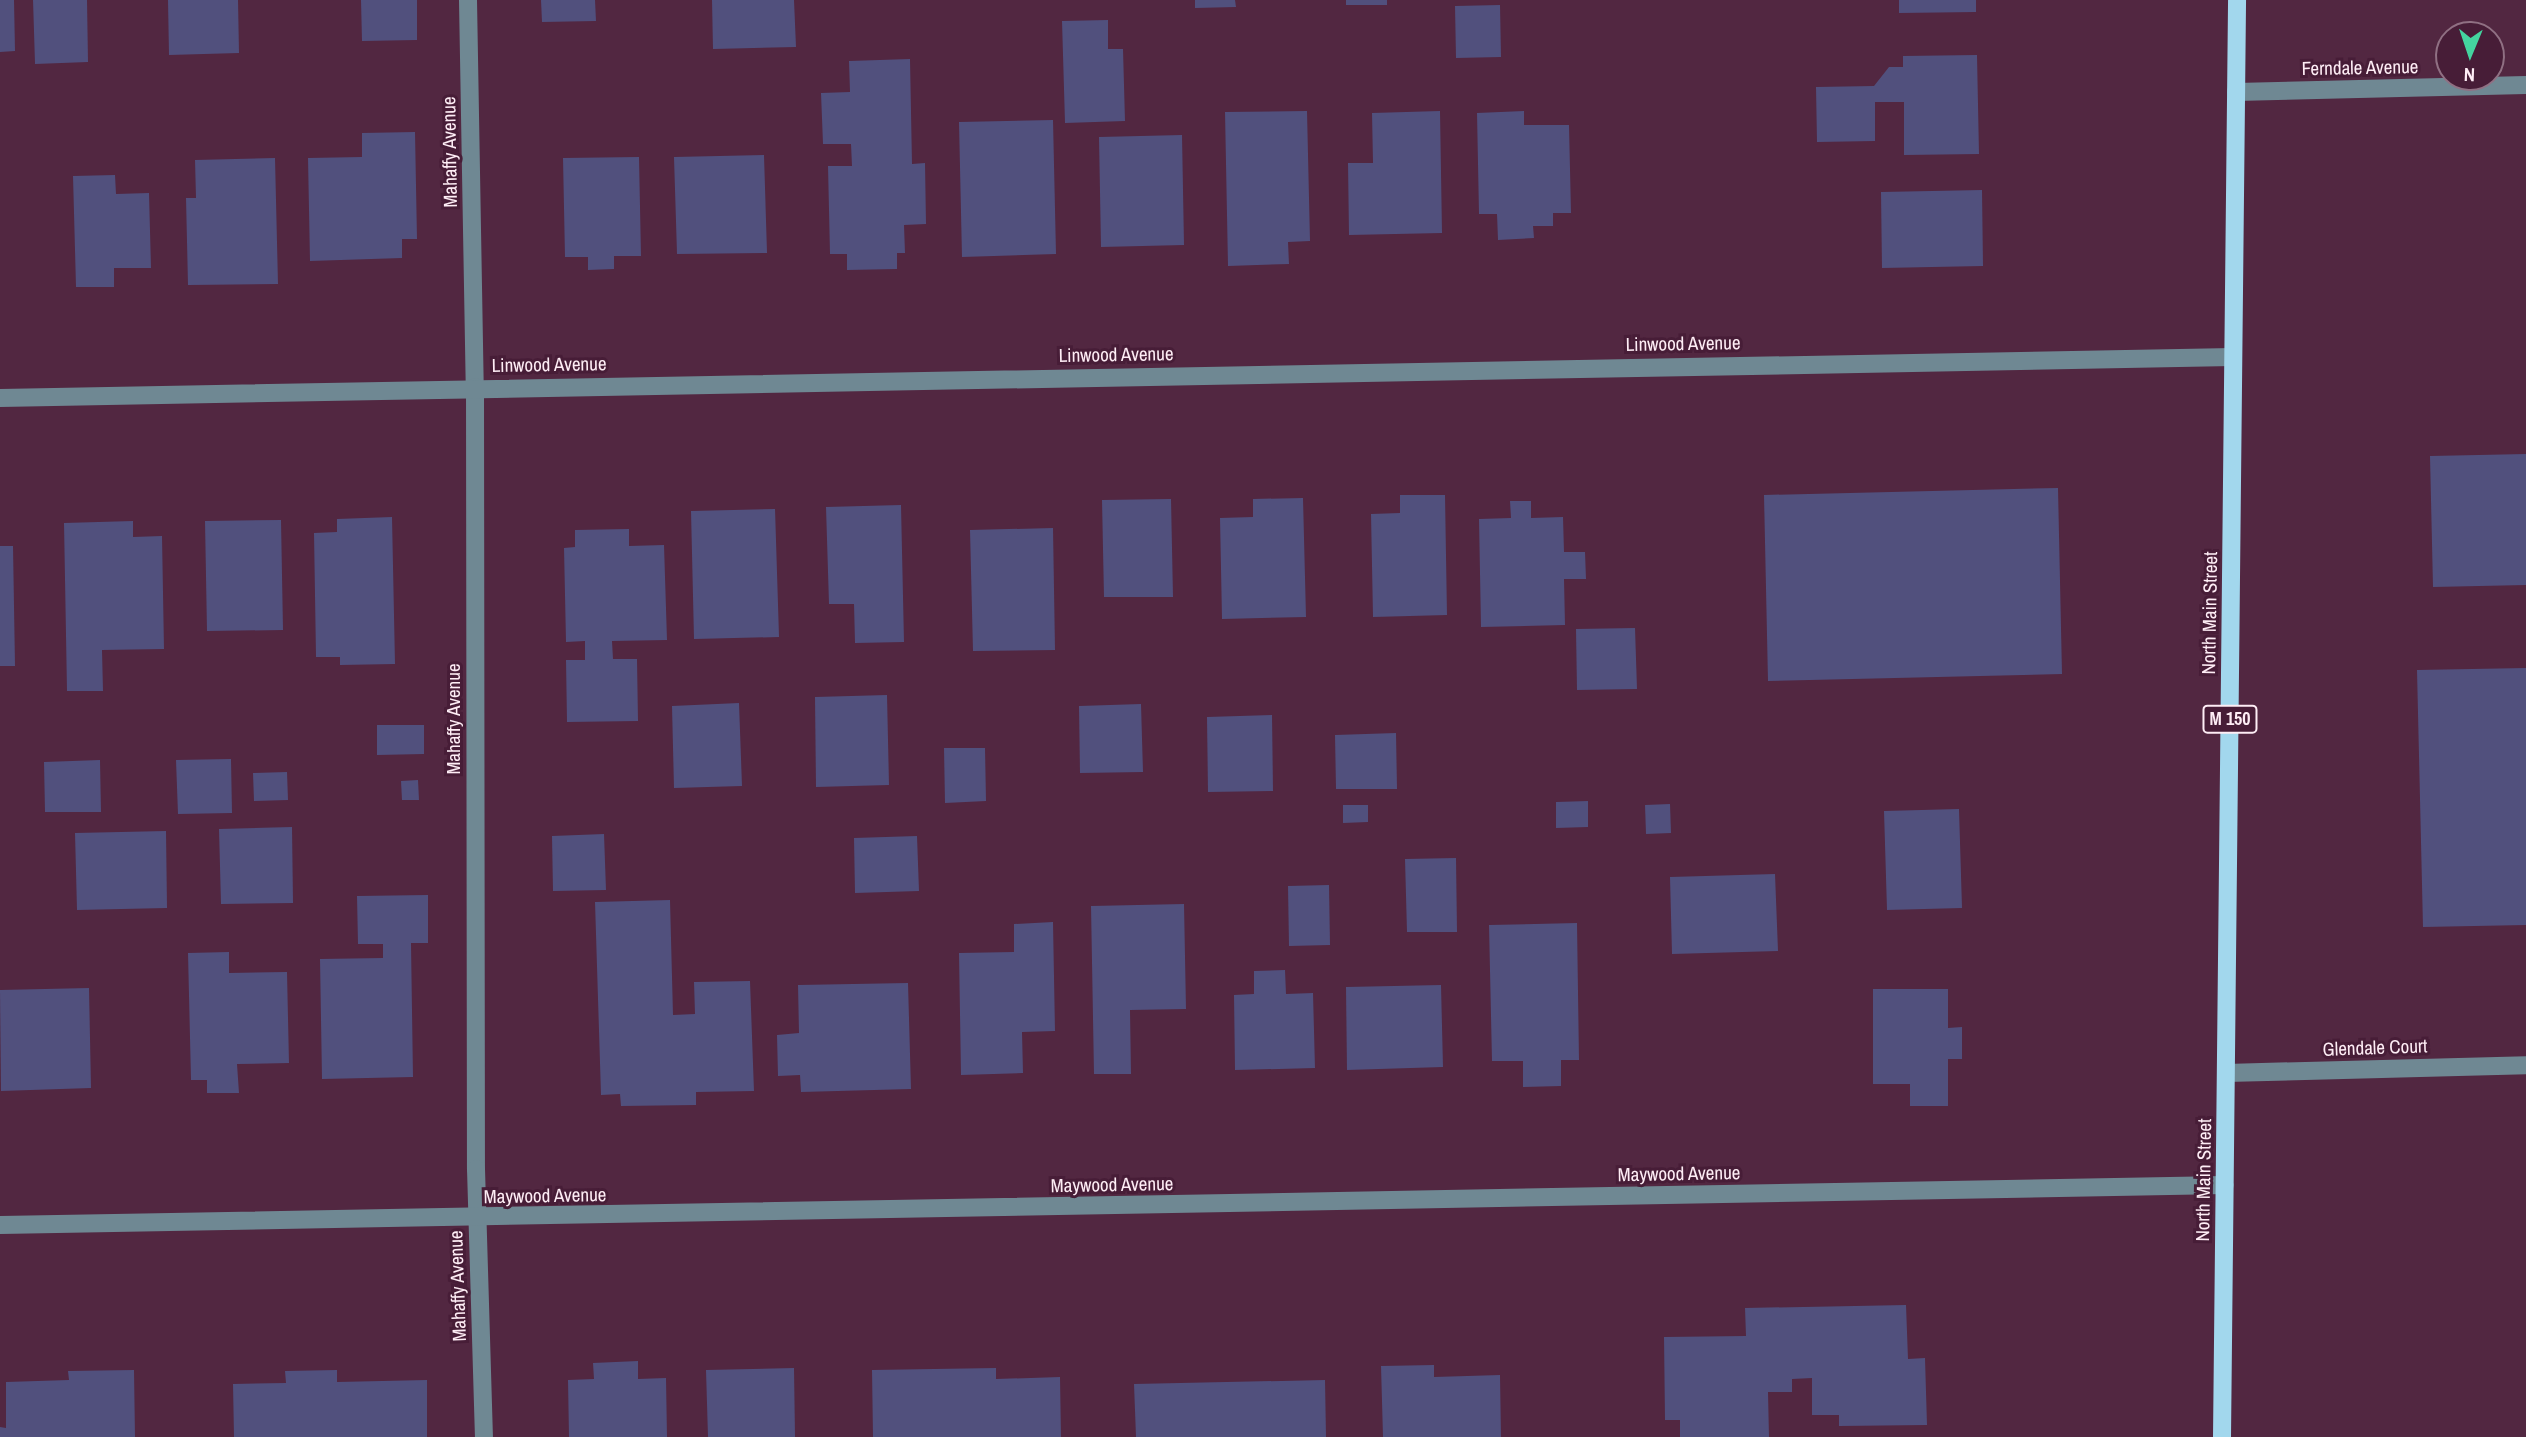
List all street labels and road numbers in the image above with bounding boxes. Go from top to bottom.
street label: Ferndale Avenue [2301,56,2419,80]
street label: Mahaffy Avenue [438,96,462,208]
street label: Linwood Avenue [1625,332,1741,356]
street label: Linwood Avenue [1058,343,1174,367]
street label: Linwood Avenue [491,353,607,377]
street label: North Main Street [2198,551,2222,675]
street label: Mahaffy Avenue [443,663,465,775]
road number: M 150 [2202,704,2258,734]
street label: Glendale Court [2322,1035,2428,1061]
street label: North Main Street [2192,1118,2216,1242]
street label: Maywood Avenue [1617,1162,1741,1186]
street label: Maywood Avenue [1050,1173,1174,1197]
street label: Maywood Avenue [483,1184,607,1208]
street label: Mahaffy Avenue [445,1230,471,1342]

